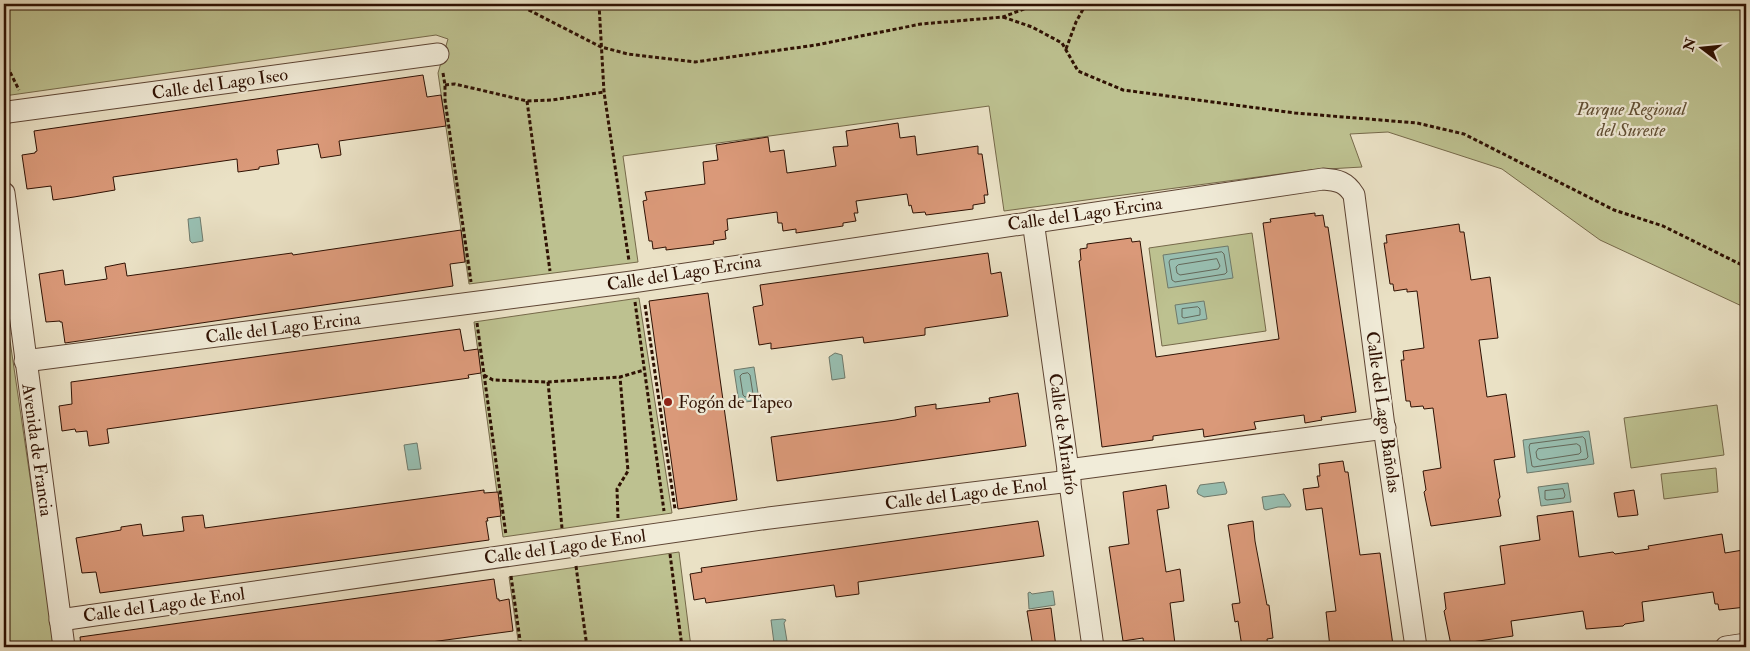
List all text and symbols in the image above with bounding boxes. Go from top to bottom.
north arrow [1678,22,1728,72]
text: N [1680,36,1700,54]
street label: Calle del Lago Iseo [150,63,290,105]
park label: Parque Regional del Sureste [1575,98,1688,142]
street label: Calle del Lago Ercina [1006,192,1164,236]
street label: Calle del Lago Ercina [605,249,763,297]
street label: Calle del Lago Ercina [204,307,362,349]
street label: Calle del Lago Bañolas [1360,330,1406,494]
street label: Calle de Miralrío [1043,372,1083,496]
street label: Avenida de Francia [16,381,58,519]
place label: Fogón de Tapeo [678,391,793,414]
marker: Fogón de Tapeo [662,396,674,408]
street label: Calle del Lago de Enol [884,473,1049,515]
street label: Calle del Lago de Enol [483,524,648,570]
street label: Calle del Lago de Enol [82,582,247,628]

